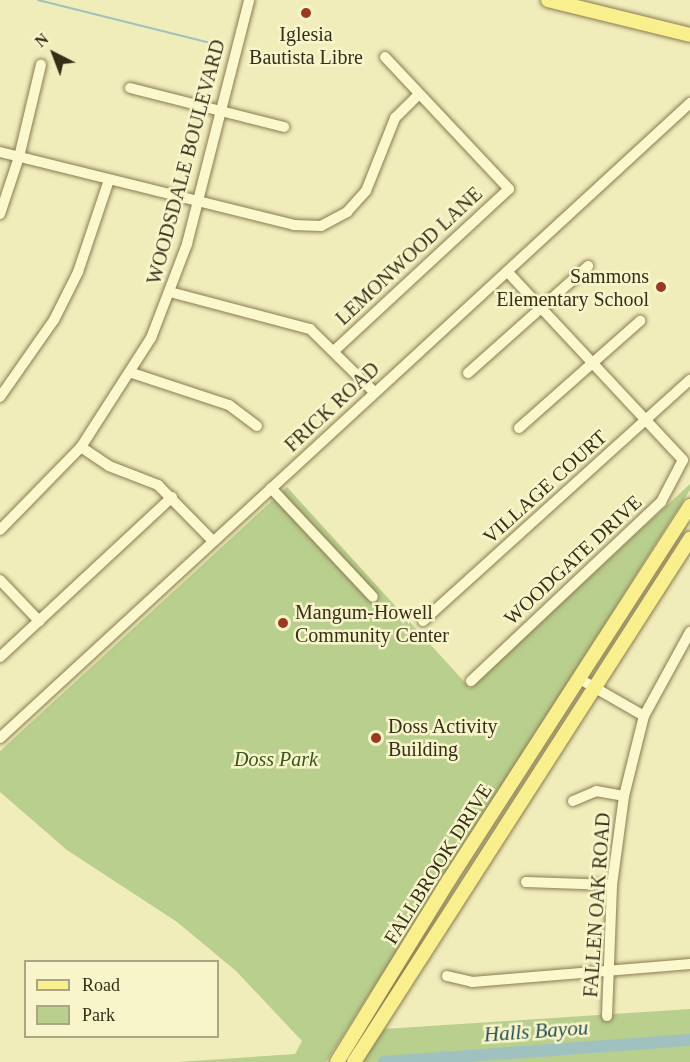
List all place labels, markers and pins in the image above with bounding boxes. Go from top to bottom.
marker: Iglesia Bautista Libre [299,6,313,20]
place label: Iglesia Bautista Libre [249,22,363,69]
place label: Sammons Elementary School [496,264,649,311]
marker: Sammons Elementary School [654,280,668,294]
place label: Mangum-Howell Community Center [295,600,449,647]
marker: Mangum-Howell Community Center [276,616,290,630]
place label: Doss Activity Building [388,714,499,761]
marker: Doss Activity Building [369,731,383,745]

